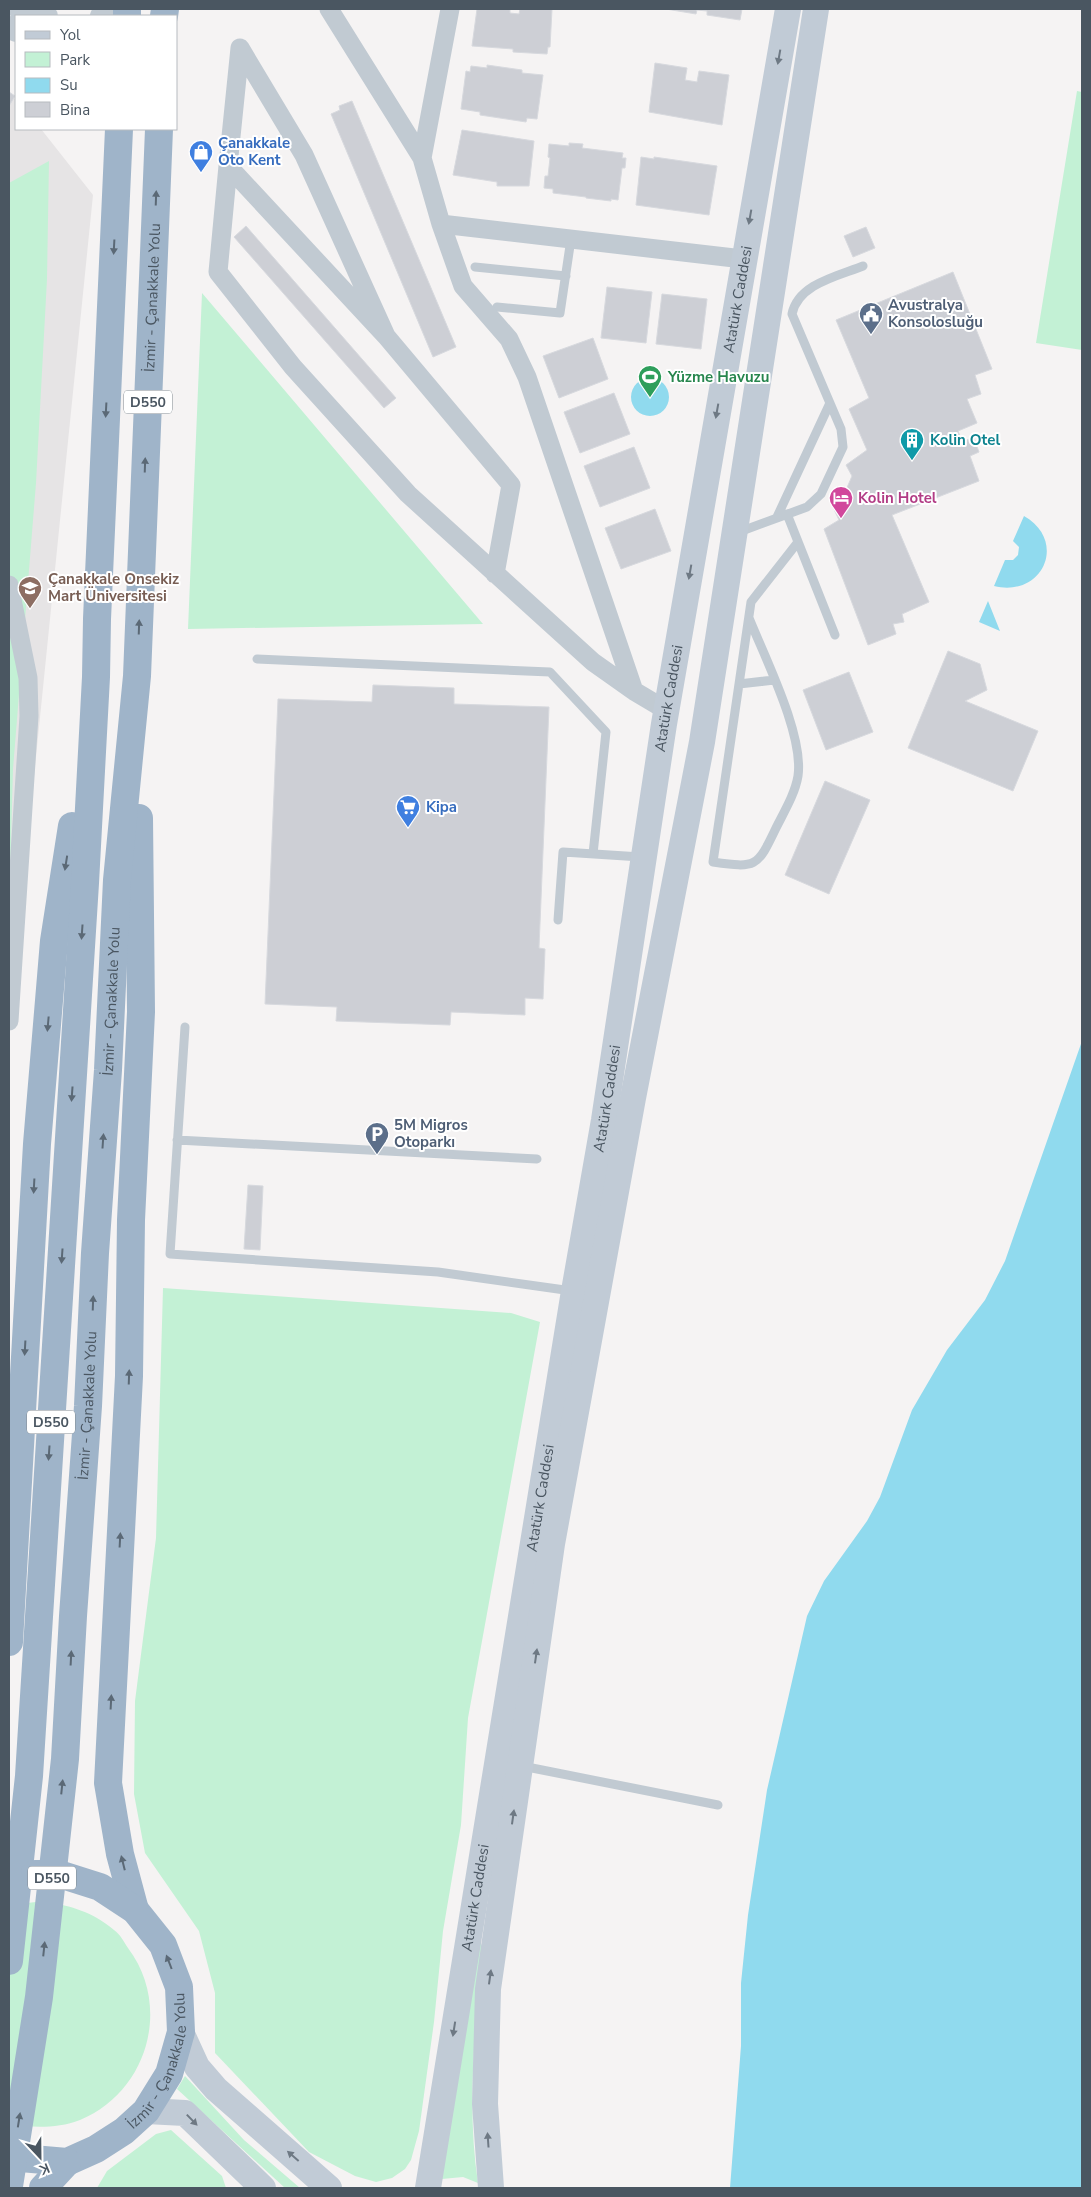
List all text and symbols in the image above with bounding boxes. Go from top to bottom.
legend [15,15,178,130]
text: Yol [59,25,81,45]
one-way arrow [775,49,783,65]
text: Park [60,50,90,70]
text: Su [60,75,78,95]
text: Bina [60,100,90,120]
place label: Çanakkale Oto Kent [218,133,290,170]
shop icon: Çanakkale Oto Kent [188,139,214,173]
one-way arrow [152,189,160,205]
one-way arrow [746,209,754,225]
street label: İzmir - Çanakkale Yolu [139,223,165,373]
one-way arrow [109,240,117,256]
street label: Atatürk Caddesi [719,244,757,354]
place label: Avustralya Konsolosluğu [888,295,983,332]
public building icon: Avustralya Konsolosluğu [858,301,884,335]
sports icon: Yüzme Havuzu [637,364,663,398]
place label: Yüzme Havuzu [667,367,769,387]
road number: D550 [124,391,172,414]
one-way arrow [102,402,110,418]
one-way arrow [713,404,721,420]
building icon: Kolin Otel [899,427,925,461]
place label: Kolin Otel [930,430,1000,450]
one-way arrow [141,457,149,473]
hotel icon: Kolin Hotel [828,485,854,519]
place label: Kolin Hotel [858,488,937,508]
one-way arrow [685,564,693,580]
place label: Çanakkale Onsekiz Mart Üniversitesi [48,569,179,606]
school or university icon: Çanakkale Onsekiz Mart Üniversitesi [17,575,43,609]
one-way arrow [135,619,143,635]
street label: Atatürk Caddesi [650,643,688,753]
supermarket icon: Kipa [395,794,421,828]
place label: Kipa [426,797,457,817]
one-way arrow [62,855,70,871]
one-way arrow [77,924,85,940]
street label: İzmir - Çanakkale Yolu [98,926,125,1076]
one-way arrow [44,1017,52,1033]
street label: Atatürk Caddesi [589,1044,625,1154]
one-way arrow [67,1086,75,1102]
place label: 5M Migros Otoparkı [394,1115,468,1152]
parking icon: 5M Migros Otoparkı [364,1121,390,1155]
one-way arrow [99,1133,107,1149]
one-way arrow [30,1178,38,1194]
one-way arrow [57,1248,65,1264]
one-way arrow [89,1295,97,1311]
street label: İzmir - Çanakkale Yolu [73,1331,101,1481]
one-way arrow [21,1341,29,1357]
one-way arrow [125,1369,133,1385]
road number: D550 [27,1410,75,1434]
street label: Atatürk Caddesi [522,1443,559,1553]
one-way arrow [45,1446,53,1462]
one-way arrow [116,1531,124,1547]
one-way arrow [532,1647,540,1663]
one-way arrow [67,1649,75,1665]
one-way arrow [108,1694,116,1710]
one-way arrow [58,1779,66,1795]
one-way arrow [509,1808,517,1824]
street label: Atatürk Caddesi [457,1843,494,1953]
one-way arrow [119,1855,127,1870]
road number: D550 [28,1866,76,1890]
one-way arrow [40,1941,48,1957]
one-way arrow [165,1955,172,1970]
one-way arrow [486,1969,494,1985]
street label: İzmir - Çanakkale Yolu [123,1992,191,2134]
one-way arrow [450,2021,458,2037]
one-way arrow [16,2112,24,2128]
one-way arrow [186,2114,198,2126]
one-way arrow [483,2131,491,2147]
north arrow [15,2132,65,2182]
one-way arrow [287,2150,299,2162]
text: K [36,2158,53,2179]

